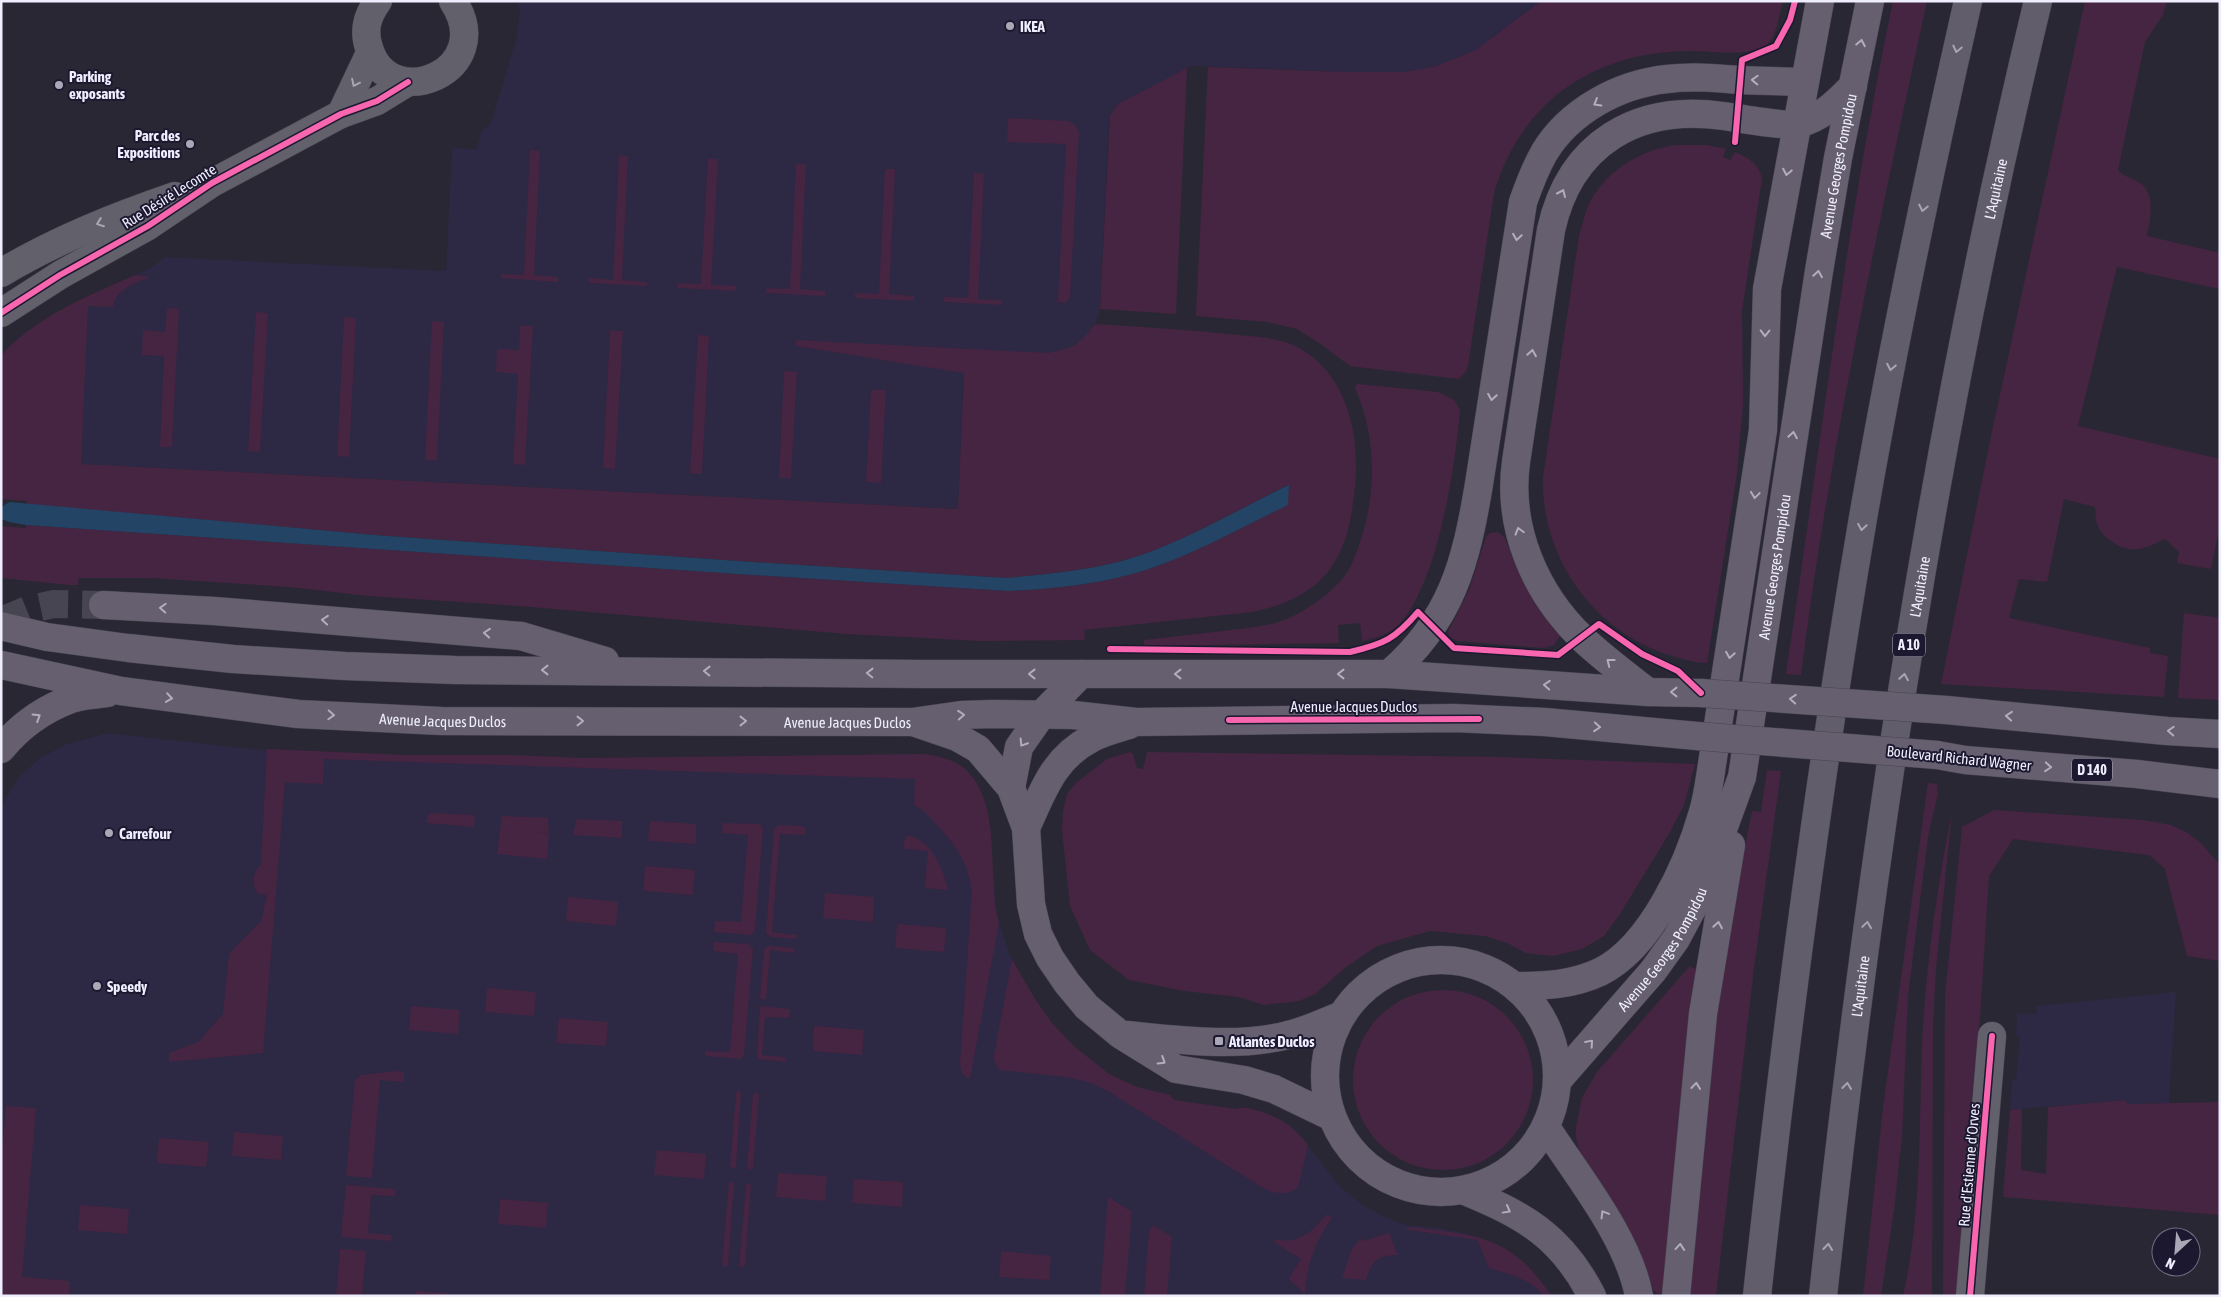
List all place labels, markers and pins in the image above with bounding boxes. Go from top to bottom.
place label: IKEA [1020,18,1046,35]
marker: IKEA [1004,20,1016,32]
place label: Parking exposants [69,68,126,102]
marker: Parking exposants [53,79,65,91]
place label: Parc des Expositions [117,127,181,161]
marker: Parc des Expositions [184,138,196,150]
place label: Carrefour [119,825,172,842]
marker: Carrefour [103,827,115,839]
place label: Speedy [107,978,148,995]
marker: Speedy [91,980,103,992]
place label: Atlantes Duclos [1228,1033,1315,1050]
marker: Atlantes Duclos [1213,1035,1225,1047]

